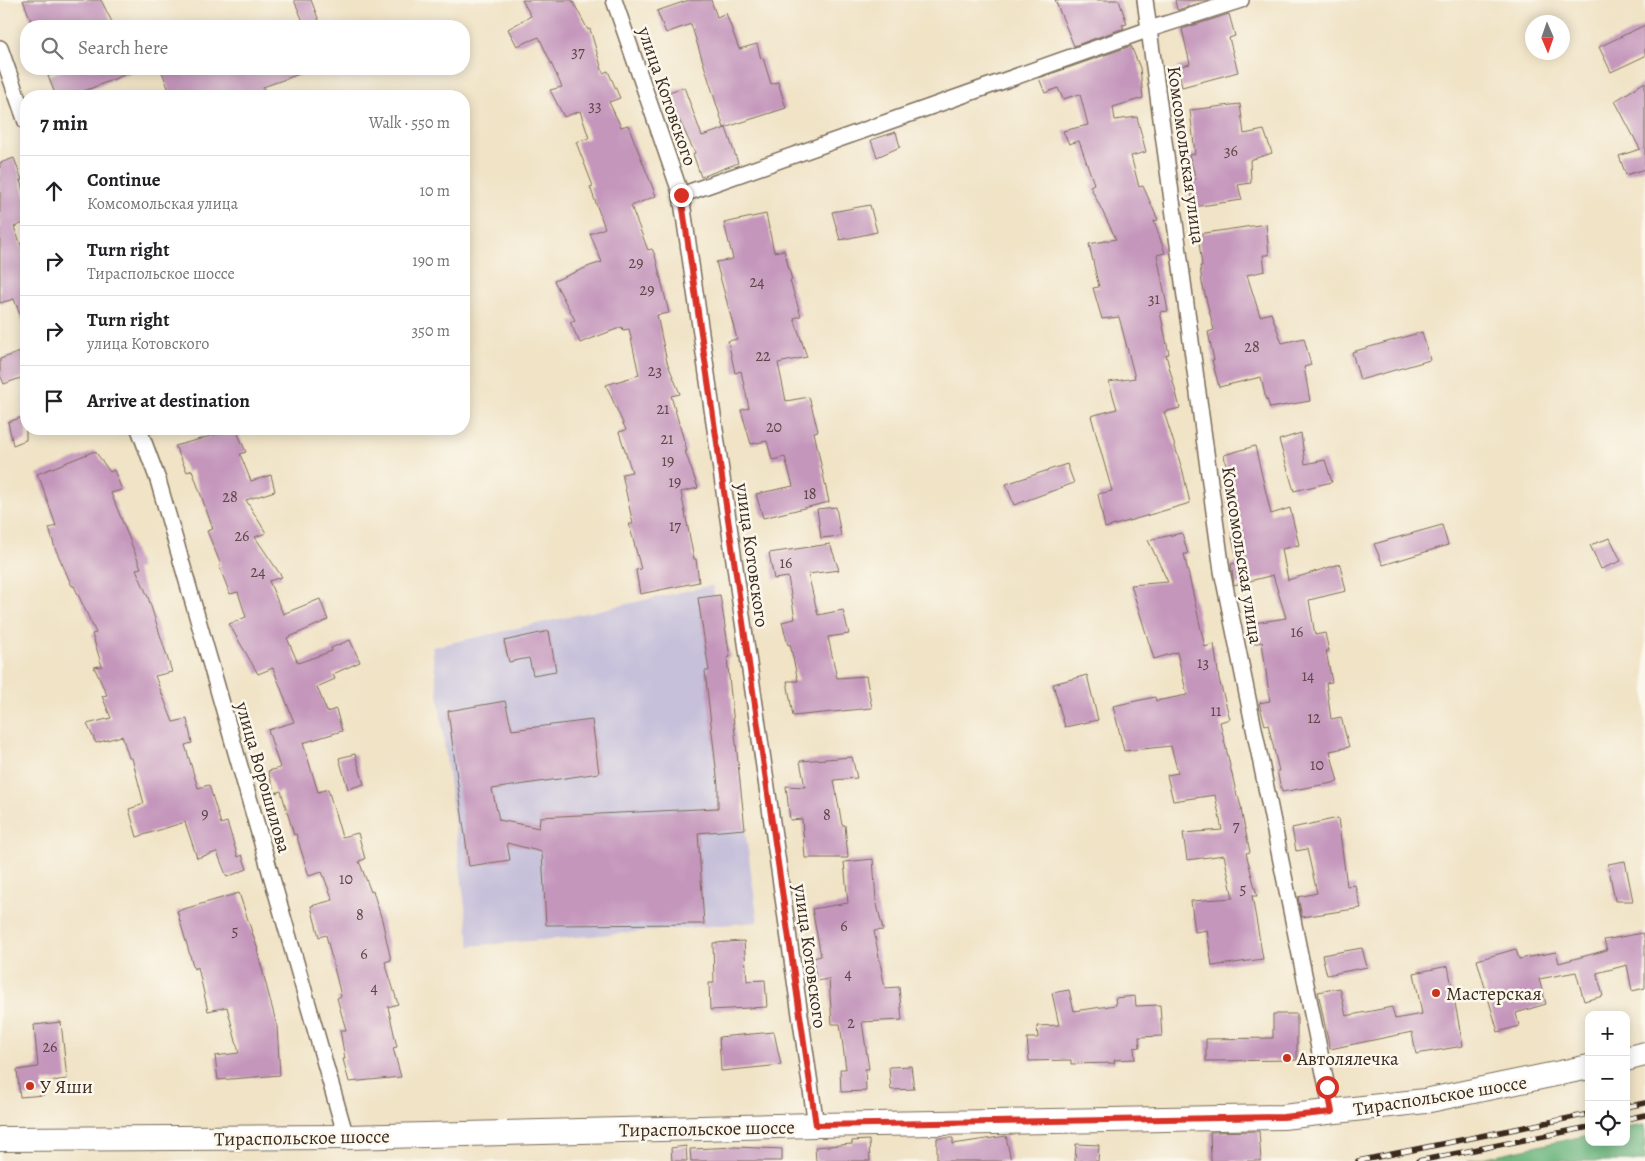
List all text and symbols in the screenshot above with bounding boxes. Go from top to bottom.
north arrow [1525,15,1570,60]
search box [20,20,470,75]
street label: улица Котовского [631,22,703,169]
icon: search [38,34,66,62]
text: Search here [78,35,168,61]
house number: 37 [571,41,585,63]
street label: Комсомольская улица [1161,64,1211,246]
house number: 33 [588,95,602,117]
text: 7 min [40,109,88,137]
text: Walk · 550 m [369,112,450,134]
house number: 36 [1224,140,1238,162]
text: Continue [87,167,161,193]
icon: ahead [40,177,68,205]
text: 10 m [420,180,450,202]
route end [670,184,693,207]
text: Комсомольская улица [87,193,238,215]
text: Turn right [87,237,169,263]
icon: right [40,247,68,275]
text: 190 m [412,250,450,272]
house number: 29 [629,252,643,274]
text: Тираспольское шоссе [87,263,235,285]
house number: 24 [750,271,764,293]
house number: 29 [640,279,654,301]
house number: 31 [1148,288,1161,310]
text: Turn right [87,307,169,333]
icon: right [40,317,68,345]
text: 350 m [411,320,450,342]
text: улица Котовского [87,333,209,355]
house number: 28 [1244,336,1260,358]
house number: 22 [755,345,771,367]
house number: 23 [648,360,662,382]
icon: arrive [40,387,68,415]
text: Arrive at destination [87,388,250,414]
house number: 21 [656,398,670,420]
house number: 20 [766,416,782,438]
house number: 21 [660,428,674,450]
house number: 19 [662,450,674,472]
street label: Комсомольская улица [1215,464,1269,646]
house number: 19 [669,471,681,493]
street label: улица Котовского [729,480,775,629]
house number: 18 [803,483,817,505]
house number: 28 [222,486,238,508]
house number: 17 [669,515,681,537]
house number: 26 [235,525,250,547]
house number: 16 [780,552,792,574]
house number: 24 [251,561,265,583]
house number: 16 [1291,621,1303,643]
house number: 13 [1197,652,1209,674]
house number: 14 [1302,665,1314,687]
street label: улица Ворошилова [229,698,297,856]
house number: 11 [1211,700,1222,722]
house number: 12 [1307,707,1321,729]
house number: 10 [1310,754,1324,776]
house number: 9 [201,803,209,825]
house number: 8 [823,804,831,826]
house number: 7 [1233,815,1240,837]
house number: 10 [339,868,353,890]
house number: 5 [1240,878,1247,900]
street label: улица Котовского [787,881,833,1030]
house number: 8 [356,904,364,926]
house number: 6 [840,915,848,937]
house number: 5 [232,920,239,942]
house number: 6 [360,943,368,965]
house number: 4 [844,963,852,985]
house number: 4 [370,977,378,999]
place label: Мастерская [1446,981,1542,1007]
marker: Мастерская [1430,987,1442,999]
map controls [1585,1011,1630,1146]
button: + [1585,1011,1630,1056]
house number: 2 [847,1012,855,1034]
house number: 26 [43,1036,58,1058]
place label: Автолялечка [1296,1046,1399,1072]
marker: Автолялечка [1281,1052,1293,1064]
button: − [1585,1056,1630,1101]
street label: Тираспольское шоссе [1351,1069,1529,1123]
place label: У Яши [40,1074,93,1100]
route start [1316,1076,1339,1099]
marker: У Яши [24,1080,36,1092]
button: locate [1585,1101,1630,1146]
street label: Тираспольское шоссе [619,1114,795,1144]
street label: Тираспольское шоссе [214,1123,390,1153]

